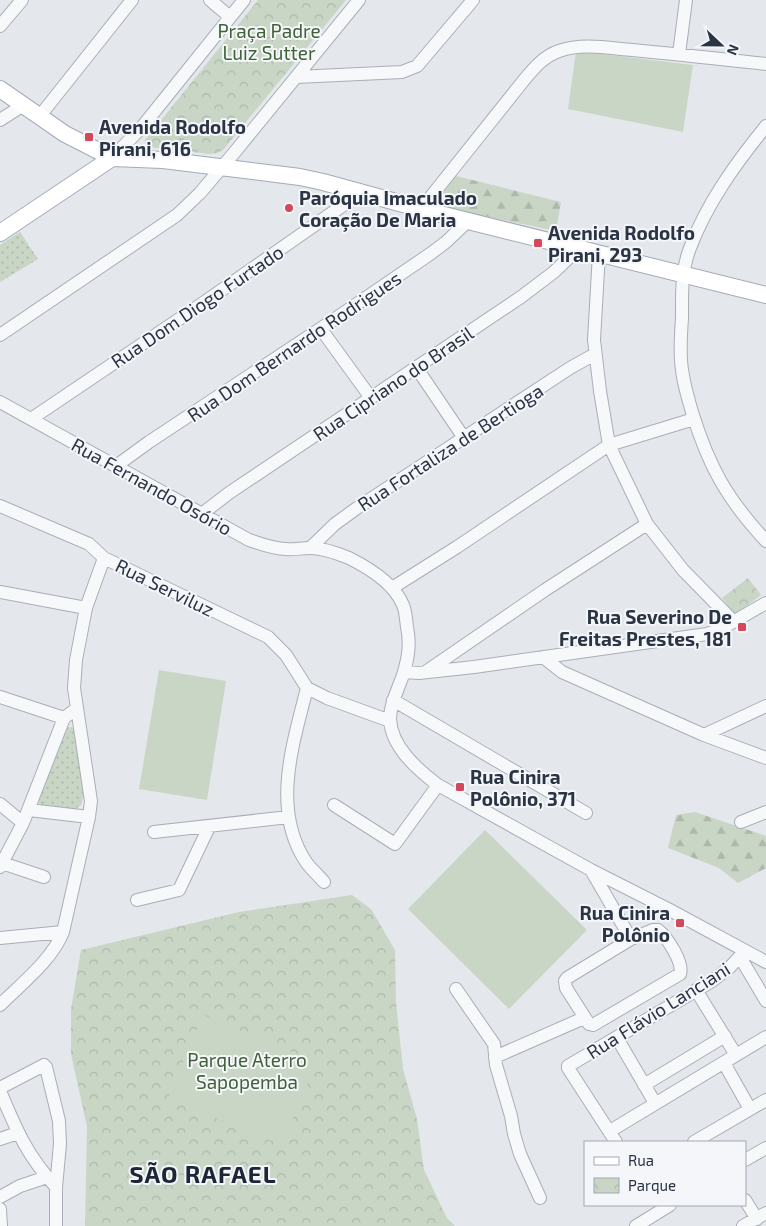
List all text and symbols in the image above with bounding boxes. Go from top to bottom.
park label: Praça Padre Luiz Sutter [217,19,321,64]
north arrow [696,20,746,70]
text: N [724,42,743,58]
place label: Avenida Rodolfo Pirani, 616 [99,115,246,160]
marker: Avenida Rodolfo Pirani, 616 [83,131,95,143]
place label: Paróquia Imaculado Coração De Maria [299,186,477,232]
marker: Paróquia Imaculado Coração De Maria [283,202,295,214]
place label: Avenida Rodolfo Pirani, 293 [548,221,695,266]
marker: Avenida Rodolfo Pirani, 293 [532,237,544,249]
street label: Rua Dom Diogo Furtado [106,240,288,372]
street label: Rua Dom Bernardo Rodrigues [183,266,405,426]
street label: Rua Cipriano do Brasil [308,321,478,445]
street label: Rua Fortaliza de Bertioga [353,378,547,516]
street label: Rua Fernando Osório [68,432,236,540]
street label: Rua Serviluz [112,553,218,621]
place label: Rua Severino De Freitas Prestes, 181 [559,605,732,650]
marker: Rua Severino De Freitas Prestes, 181 [736,621,748,633]
place label: Rua Cinira Polônio, 371 [470,765,576,810]
marker: Rua Cinira Polônio, 371 [454,781,466,793]
place label: Rua Cinira Polônio [580,901,670,946]
marker: Rua Cinira Polônio [674,917,686,929]
street label: Rua Flávio Lanciani [582,957,734,1063]
park label: Parque Aterro Sapopemba [187,1048,307,1093]
legend [584,1141,746,1206]
text: Rua [628,1151,654,1169]
district label: SÃO RAFAEL [129,1159,277,1188]
text: Parque [628,1176,676,1194]

